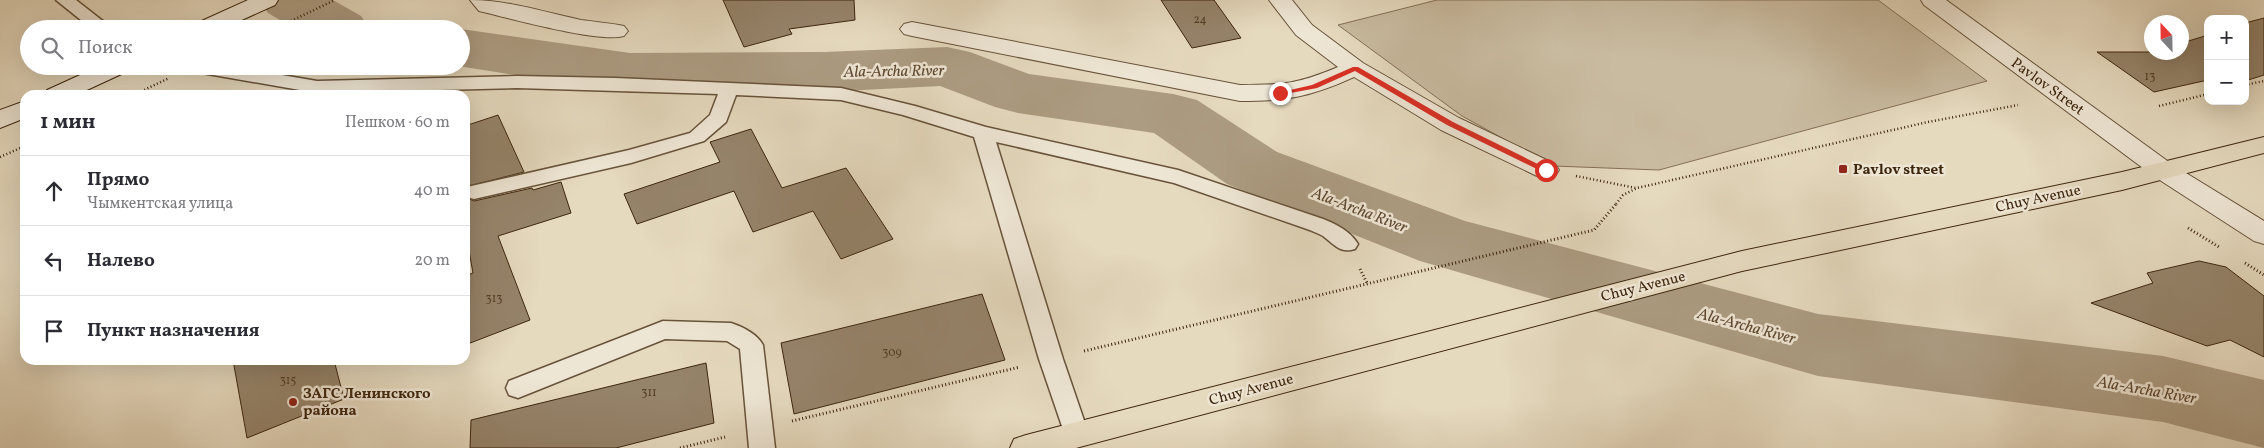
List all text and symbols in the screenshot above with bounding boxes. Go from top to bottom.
house number: 24 [1193,12,1207,28]
north arrow [2144,15,2189,60]
map controls [2204,15,2249,105]
button: + [2204,15,2249,60]
search box [20,20,470,75]
icon: search [38,34,66,62]
text: Поиск [78,35,132,61]
street label: Pavlov Street [2006,54,2088,121]
water label: Ala-Archa River [843,60,946,84]
button: − [2204,60,2249,105]
house number: 13 [2145,69,2155,85]
route end [1269,82,1292,105]
text: 1 мин [40,108,96,137]
text: Пешком · 60 m [345,112,450,134]
route start [1535,159,1558,182]
place label: Pavlov street [1853,160,1944,181]
marker: Pavlov street [1837,163,1849,175]
text: Прямо [87,167,149,193]
icon: ahead [40,177,68,205]
text: 40 m [414,180,450,202]
street label: Chuy Avenue [1994,180,2083,219]
water label: Ala-Archa River [1307,182,1411,240]
text: Чымкентская улица [87,193,233,215]
icon: left [40,247,68,275]
text: Налево [87,248,155,274]
text: 20 m [415,250,450,272]
street label: Chuy Avenue [1599,267,1688,308]
house number: 313 [486,291,502,307]
water label: Ala-Archa River [1694,303,1799,351]
icon: arrive [40,317,68,345]
text: Пункт назначения [87,318,260,344]
house number: 309 [882,345,902,361]
street label: Chuy Avenue [1207,369,1296,412]
water label: Ala-Archa River [2094,371,2199,411]
house number: 315 [280,373,297,389]
place label: ЗАГС Ленинского района [303,384,431,422]
house number: 311 [641,385,657,401]
marker: ЗАГС Ленинского района [287,396,299,408]

